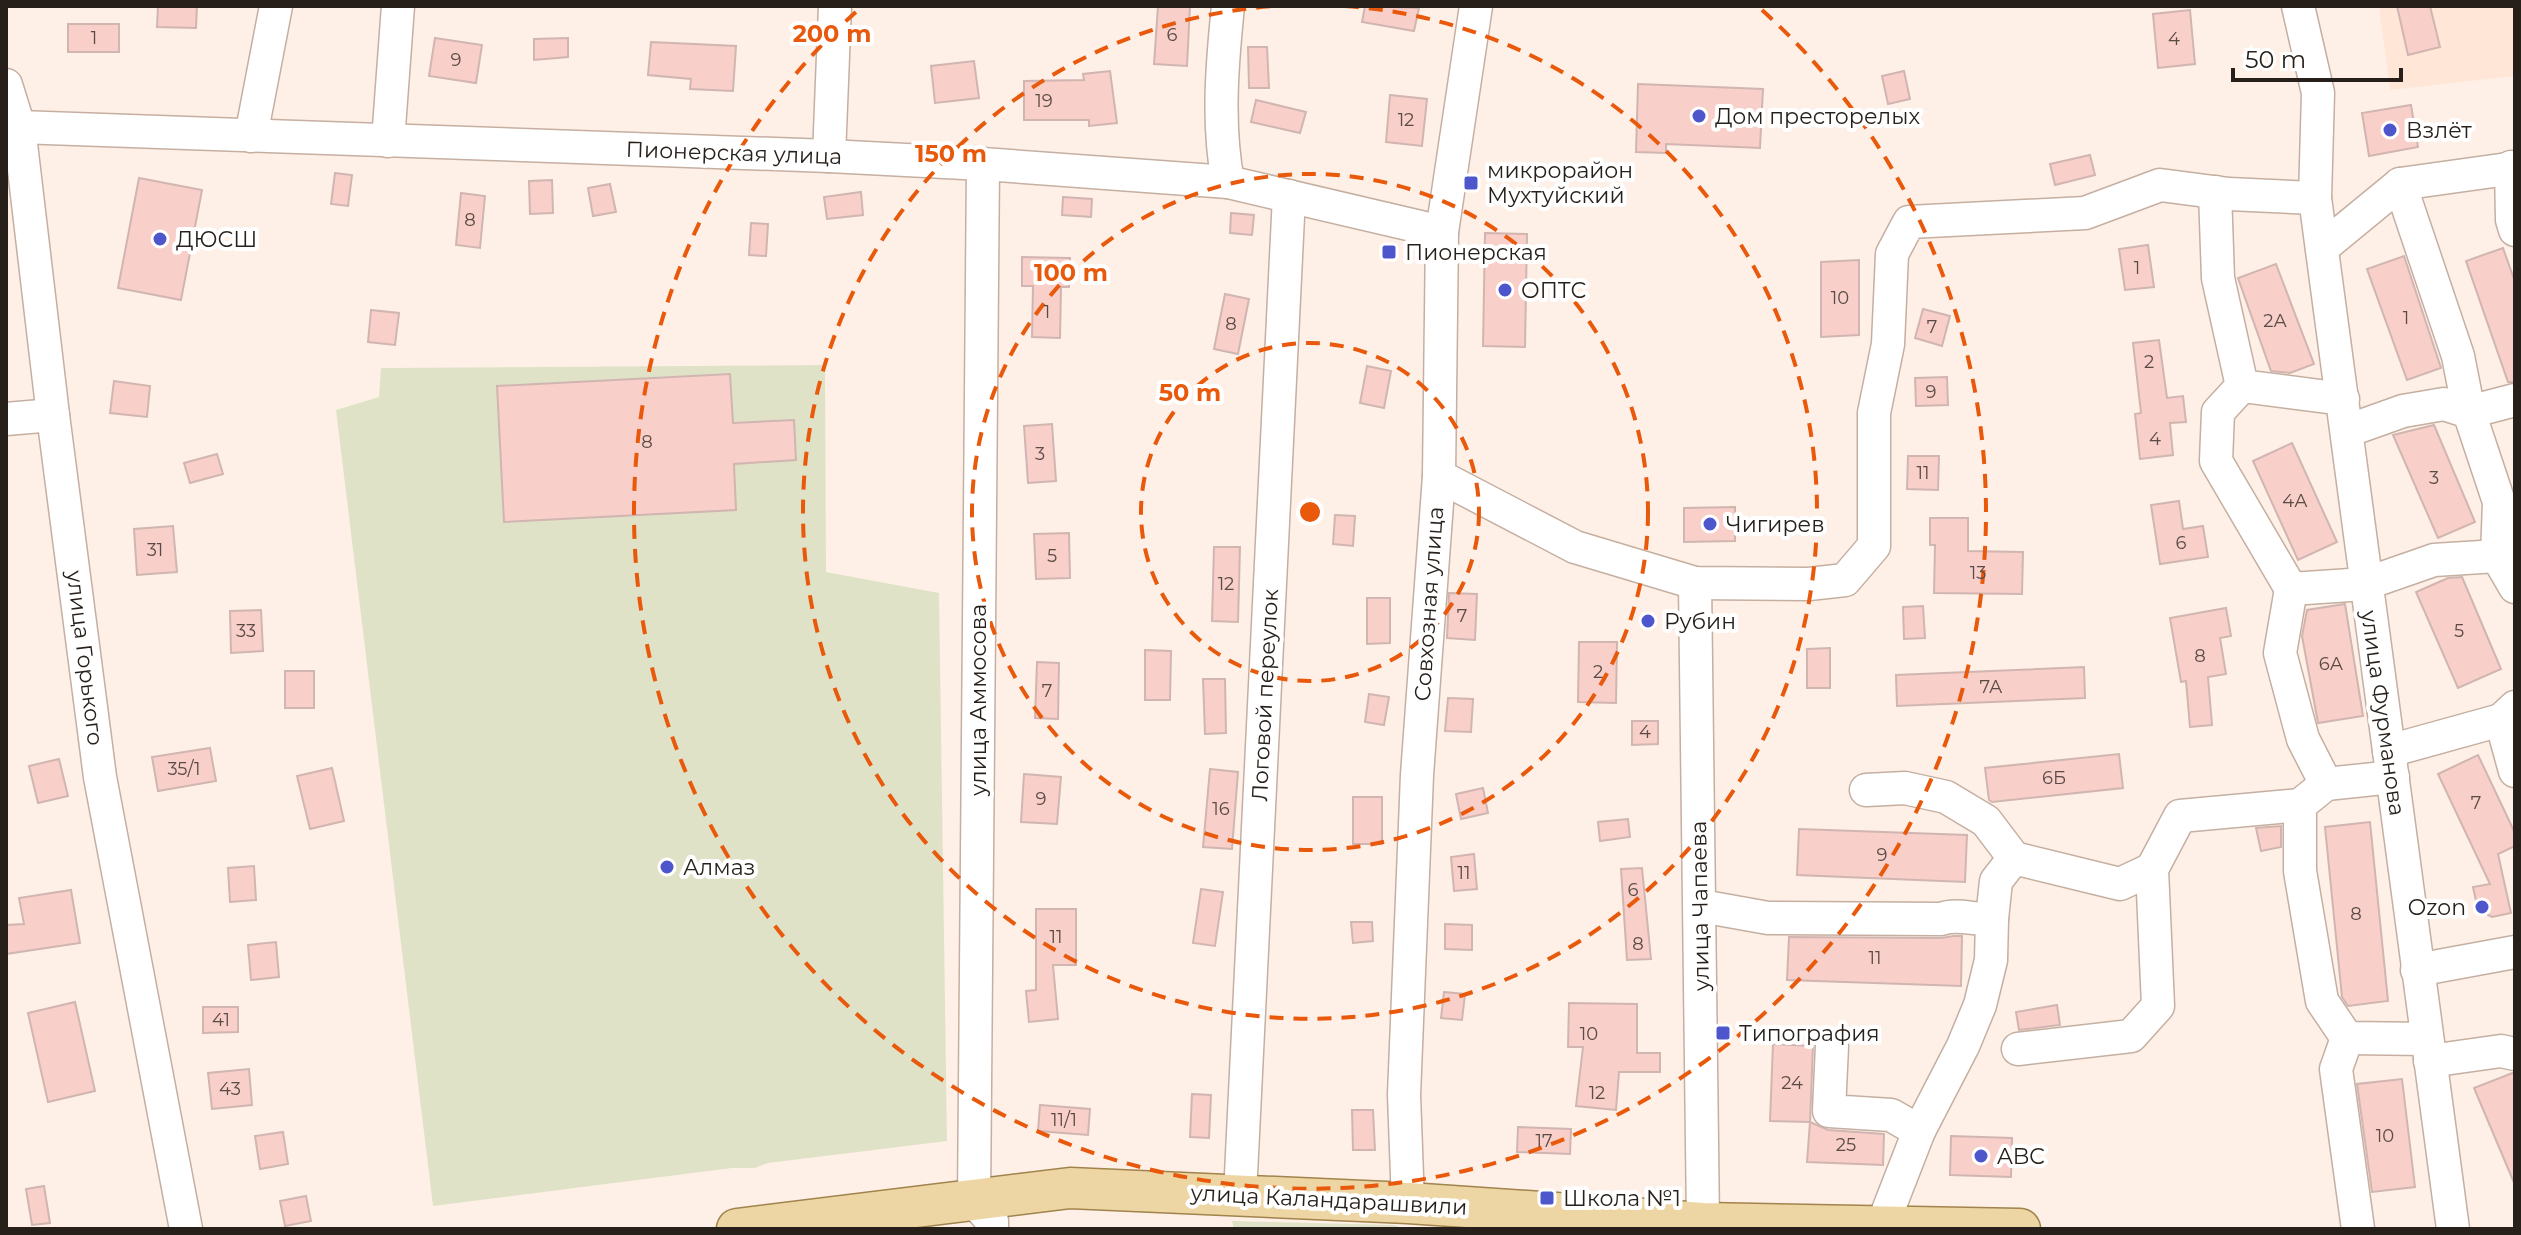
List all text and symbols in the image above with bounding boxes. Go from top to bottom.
text: 200 m [793,19,871,48]
house number: 6 [1167,24,1178,46]
house number: 1 [91,27,97,49]
house number: 4 [2168,28,2180,50]
scale bar [2233,32,2401,82]
text: 50 m [2245,45,2306,74]
house number: 9 [451,49,462,71]
house number: 19 [1035,90,1053,112]
place label: Дом престорелых [1715,103,1920,130]
marker: Дом престорелых [1690,107,1708,125]
house number: 12 [1398,109,1414,131]
place label: Взлёт [2406,117,2472,144]
marker: Взлёт [2381,121,2399,139]
street label: Пионерская улица [625,136,843,170]
text: 150 m [915,139,987,168]
place label: микрорайон Мухтуйский [1487,157,1633,209]
marker: микрорайон Мухтуйский [1462,174,1480,192]
house number: 8 [464,209,476,231]
place label: ДЮСШ [176,226,257,253]
marker: ДЮСШ [151,230,169,248]
place label: Пионерская [1405,239,1547,266]
marker: Пионерская [1380,243,1398,261]
house number: 1 [2134,257,2140,279]
text: 100 m [1034,258,1108,287]
place label: ОПТС [1521,277,1586,304]
marker: ОПТС [1496,281,1514,299]
house number: 10 [1831,287,1849,309]
house number: 1 [1044,301,1050,323]
house number: 1 [2403,307,2409,329]
house number: 2А [2263,310,2287,332]
house number: 8 [1225,313,1237,335]
house number: 7 [1927,316,1937,338]
house number: 2 [2144,351,2154,373]
text: 50 m [1159,378,1221,407]
house number: 9 [1926,381,1937,403]
house number: 4 [2149,428,2161,450]
house number: 8 [641,431,653,453]
house number: 3 [1035,443,1045,465]
house number: 11 [1917,462,1930,484]
house number: 3 [2429,467,2439,489]
house number: 4А [2282,490,2308,512]
centre of rings [1296,498,1324,526]
street label: Совхозная улица [1409,506,1449,702]
place label: Чигирев [1726,511,1825,538]
marker: Чигирев [1701,515,1719,533]
house number: 6 [2176,532,2187,554]
house number: 31 [147,539,163,561]
house number: 5 [1047,545,1057,567]
house number: 13 [1970,562,1986,584]
street label: улица Горького [61,568,109,747]
house number: 12 [1218,573,1234,595]
street label: Логовой переулок [1246,588,1284,802]
street label: улица Аммосова [965,604,992,797]
house number: 7 [1457,605,1467,627]
place label: Рубин [1664,608,1736,635]
street label: улица Фурманова [2355,608,2411,817]
marker: Рубин [1639,612,1657,630]
house number: 33 [236,620,256,642]
house number: 5 [2454,620,2464,642]
house number: 8 [2194,645,2206,667]
house number: 6А [2319,653,2344,675]
house number: 2 [1593,661,1603,683]
house number: 7А [1980,676,2003,698]
house number: 7 [1042,680,1052,702]
house number: 4 [1639,721,1651,743]
house number: 35/1 [167,758,201,780]
house number: 6Б [2042,767,2066,789]
house number: 9 [1036,788,1047,810]
house number: 7 [2471,792,2481,814]
house number: 16 [1212,798,1230,820]
street label: улица Чапаева [1685,821,1715,992]
house number: 9 [1877,844,1888,866]
place label: Алмаз [683,854,755,881]
marker: Алмаз [658,858,676,876]
house number: 11 [1458,862,1471,884]
house number: 6 [1628,879,1639,901]
place label: Ozon [2408,894,2466,921]
marker: Ozon [2473,898,2491,916]
house number: 8 [2350,903,2362,925]
house number: 11 [1050,926,1063,948]
house number: 8 [1632,933,1644,955]
house number: 11 [1869,947,1882,969]
house number: 41 [212,1009,230,1031]
place label: Типография [1739,1020,1880,1047]
house number: 10 [1580,1023,1598,1045]
marker: Типография [1714,1024,1732,1042]
house number: 24 [1781,1072,1803,1094]
house number: 43 [219,1078,241,1100]
house number: 12 [1589,1082,1605,1104]
house number: 11/1 [1051,1109,1077,1131]
house number: 10 [2376,1125,2394,1147]
house number: 17 [1535,1130,1553,1152]
house number: 25 [1836,1134,1856,1156]
place label: ABC [1997,1143,2045,1170]
marker: ABC [1972,1147,1990,1165]
street label: улица Каландарашвили [1189,1179,1468,1221]
place label: Школа №1 [1563,1185,1681,1212]
marker: Школа №1 [1538,1189,1556,1207]

